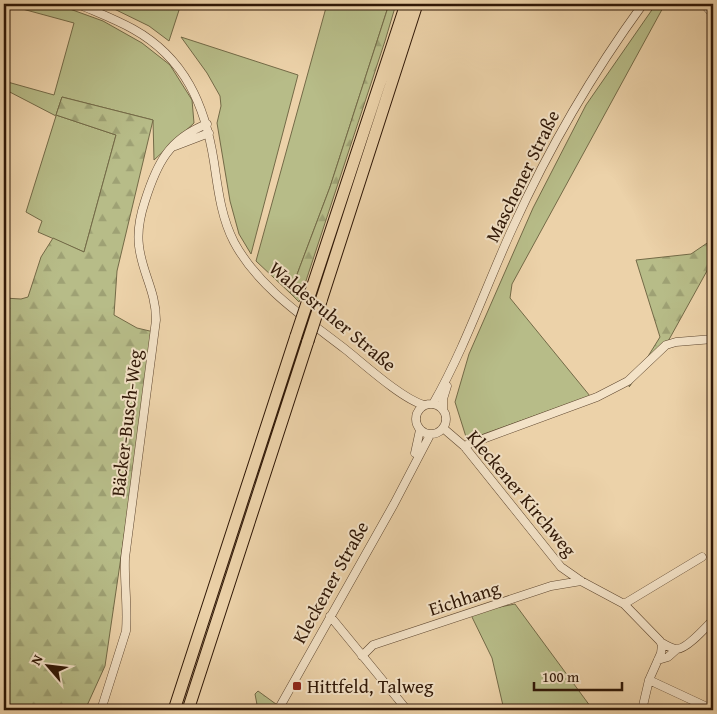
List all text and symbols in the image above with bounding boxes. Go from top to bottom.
street label: Maschener Straße [478,105,566,247]
street label: Waldesruher Straße [263,254,403,378]
street label: Bäcker-Busch-Weg [103,347,149,498]
street label: Kleckener Kirchweg [461,424,584,563]
street label: Kleckener Straße [285,516,375,648]
street label: Eichhang [425,573,504,623]
north arrow [22,642,72,692]
text: N [25,651,48,669]
scale bar [534,659,622,691]
text: 100 m [542,666,580,687]
place label: Hittfeld, Talweg [307,672,434,700]
marker: Hittfeld, Talweg [291,680,303,692]

